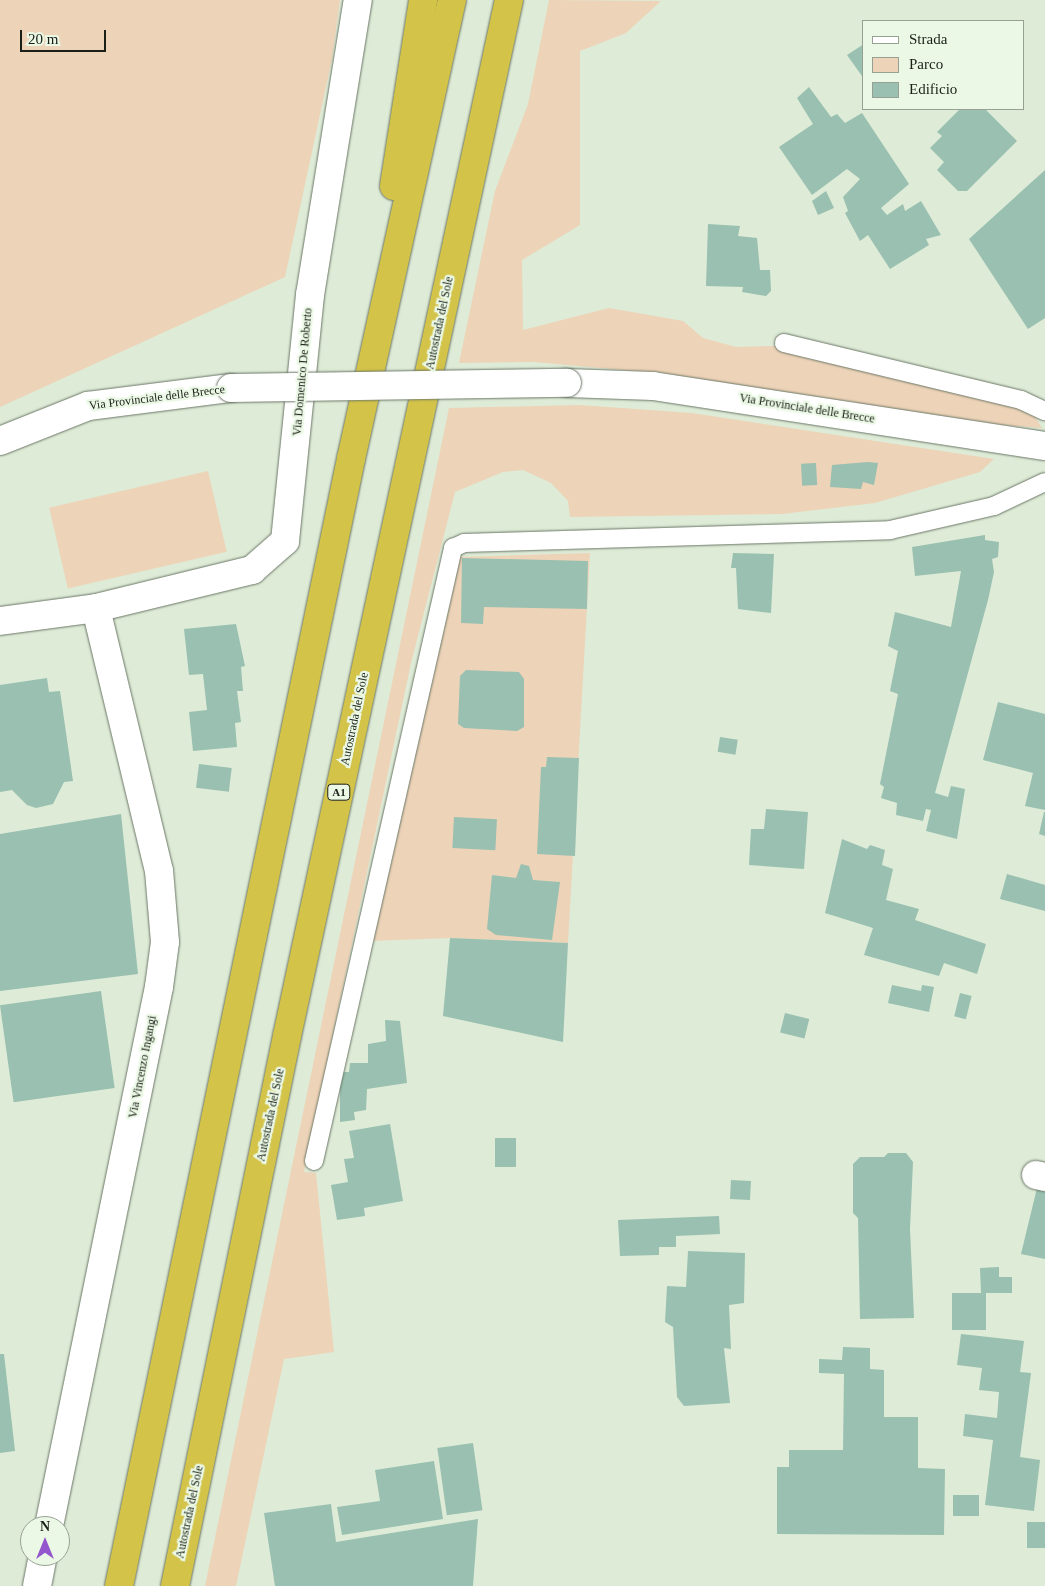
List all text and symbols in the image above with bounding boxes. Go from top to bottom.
scale bar [22,20,109,52]
legend [862,20,1025,110]
text: 20 m [28,31,58,47]
text: Strada [909,31,947,47]
text: Parco [909,56,943,72]
text: Edificio [909,81,957,97]
street label: Autostrada del Sole [423,275,457,371]
street label: Via Domenico De Roberto [290,307,316,437]
street label: Via Provinciale delle Brecce [88,383,226,413]
street label: Via Provinciale delle Brecce [738,391,876,427]
street label: Autostrada del Sole [338,671,372,767]
road number: A1 [326,784,352,800]
street label: Via Vincenzo Ingangi [126,1014,160,1120]
street label: Autostrada del Sole [254,1067,288,1163]
street label: Autostrada del Sole [173,1464,207,1560]
north arrow [20,1516,70,1566]
text: N [40,1519,50,1534]

